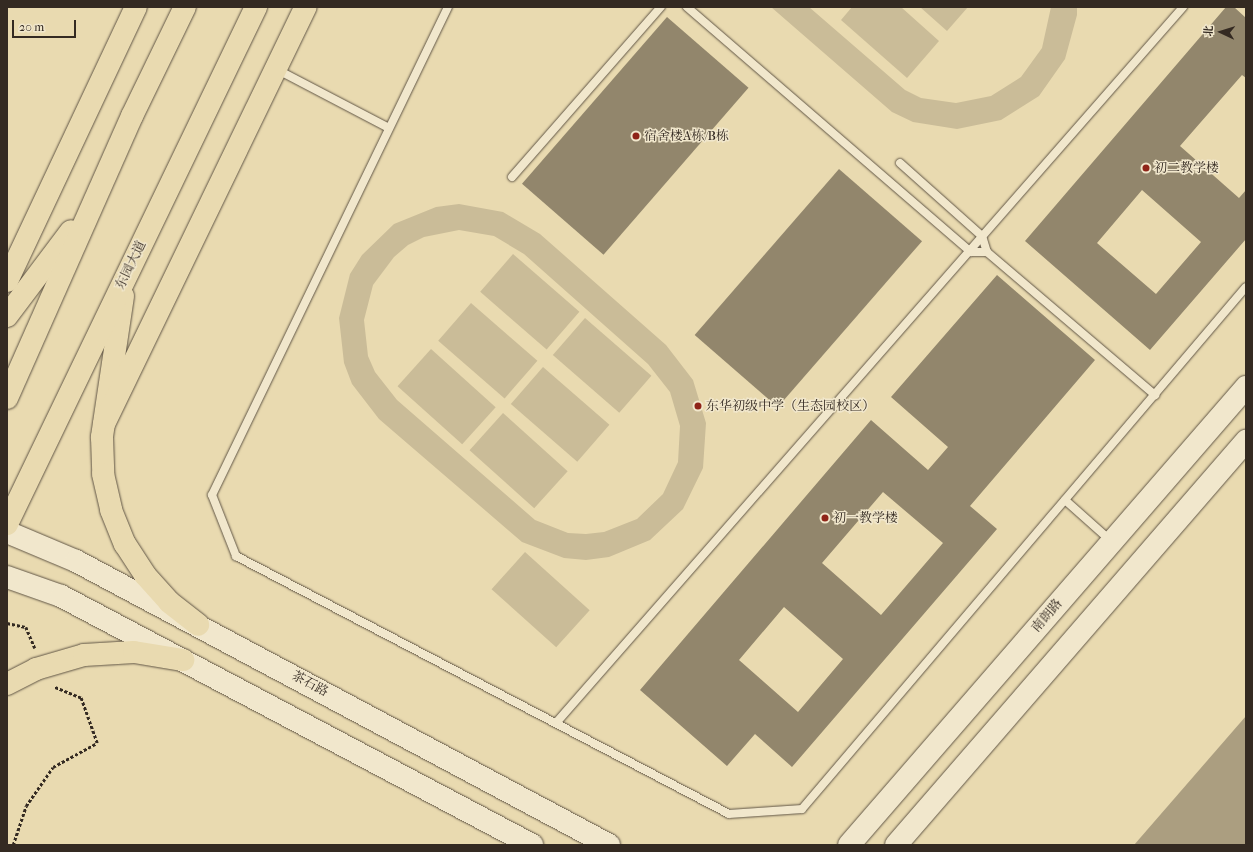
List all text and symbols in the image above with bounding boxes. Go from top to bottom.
scale bar [14,12,78,38]
north arrow [1201,12,1241,52]
text: 20 m [19,20,44,34]
text: 北 [1202,25,1215,37]
place label: 宿舍楼A栋/B栋 [644,128,729,144]
marker: 宿舍楼A栋/B栋 [631,131,641,141]
place label: 初二教学楼 [1154,160,1219,176]
marker: 初二教学楼 [1141,163,1151,173]
street label: 东园大道 [113,238,149,292]
place label: 东华初级中学（生态园校区） [706,398,875,414]
marker: 东华初级中学（生态园校区） [693,401,703,411]
place label: 初一教学楼 [833,510,898,526]
marker: 初一教学楼 [820,513,830,523]
street label: 南朗路 [1028,596,1066,636]
street label: 茶石路 [289,668,331,700]

